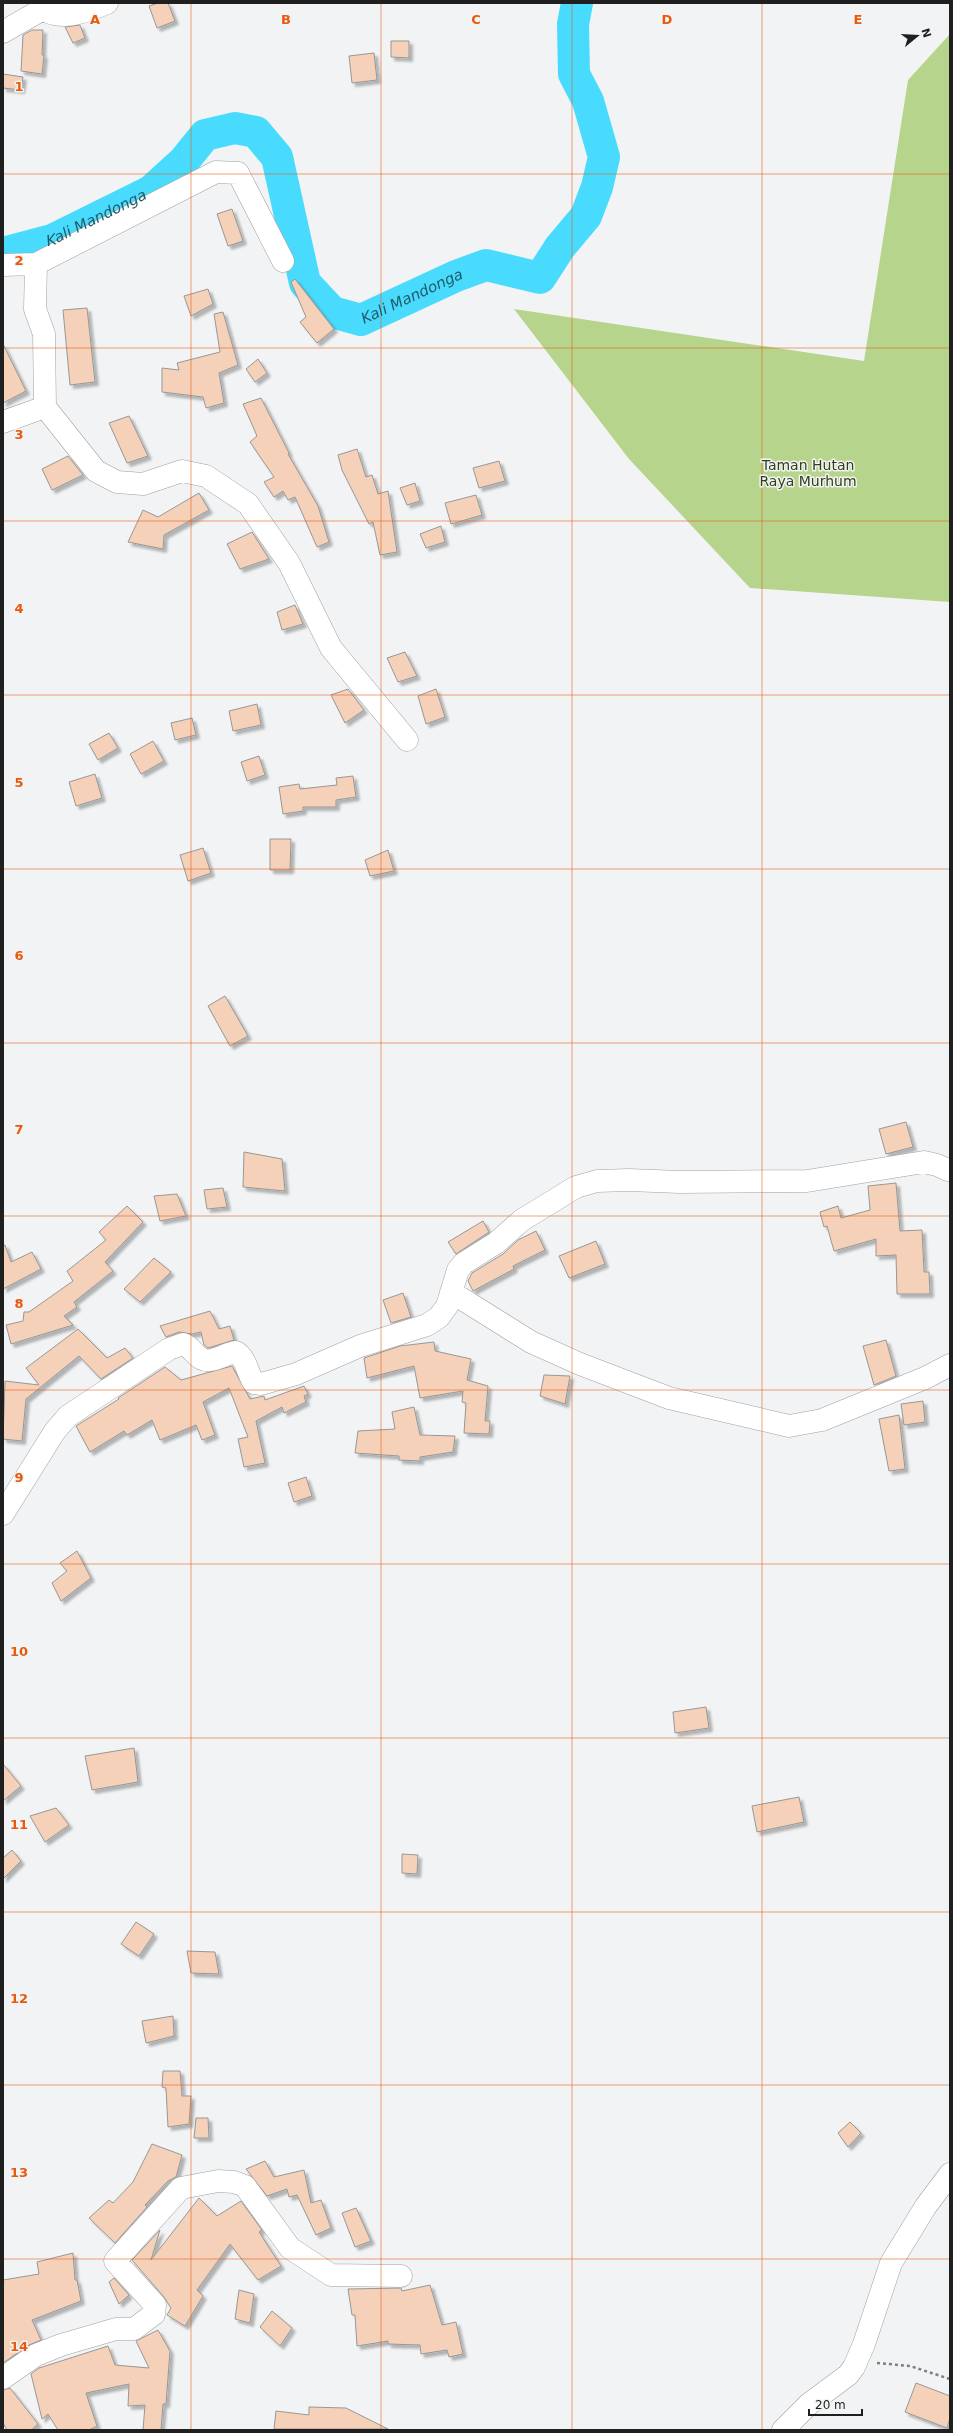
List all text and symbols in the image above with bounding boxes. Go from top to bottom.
text: A [90,12,100,27]
text: B [281,12,291,27]
text: C [471,12,481,27]
text: D [662,12,673,27]
text: E [854,12,862,27]
north arrow [897,16,937,56]
text: N [918,27,934,39]
text: 1 [14,79,24,94]
water label: Kali Mandonga [44,186,150,250]
text: 2 [14,253,24,268]
water label: Kali Mandonga [358,265,465,328]
text: 3 [14,427,24,442]
park label: Taman Hutan Raya Murhum [759,457,857,489]
text: 4 [14,601,24,616]
text: 5 [14,775,24,790]
text: 6 [14,948,24,963]
text: 7 [14,1122,24,1137]
text: 8 [14,1296,24,1311]
text: 9 [14,1470,24,1485]
text: 10 [10,1644,28,1659]
text: 11 [10,1817,28,1832]
text: 12 [10,1991,28,2006]
text: 13 [10,2165,28,2180]
text: 14 [10,2339,28,2354]
scale bar [809,2391,862,2417]
text: 20 m [815,2398,846,2412]

